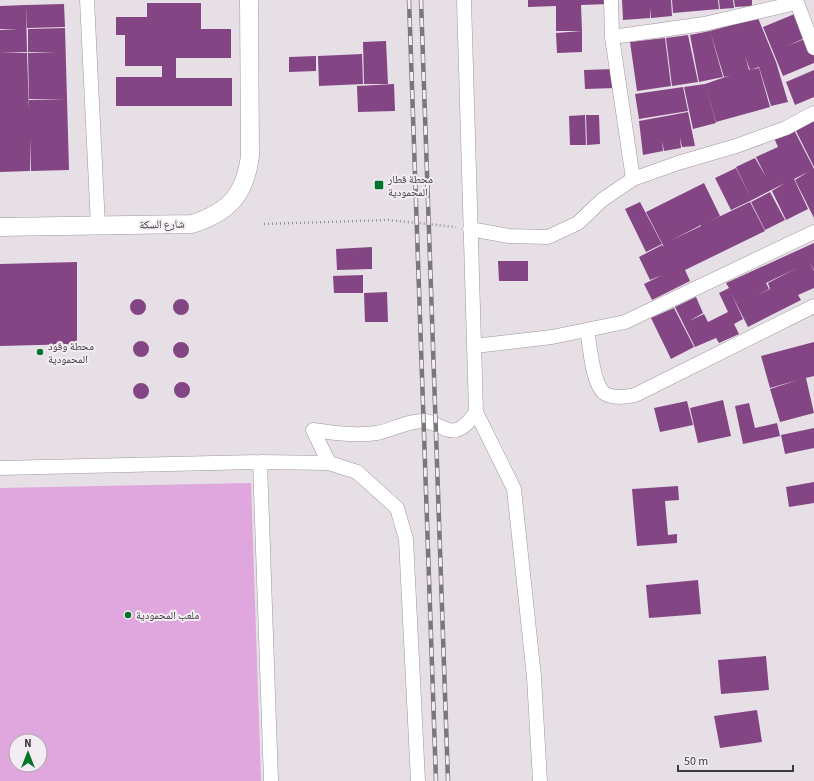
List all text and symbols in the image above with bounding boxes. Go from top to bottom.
place label: محطة قطار المحمودية [387,172,433,200]
marker: محطة قطار المحمودية [373,179,385,191]
street label: شارع السكة [139,217,185,232]
place label: محطة وقود المحمودية [48,339,94,367]
marker: محطة وقود المحمودية [35,347,45,357]
place label: ملعب المحمودية [136,608,199,623]
marker: ملعب المحمودية [123,610,133,620]
north arrow [8,733,48,773]
text: N [24,736,32,751]
scale bar [678,747,793,773]
text: 50 m [684,753,708,770]

